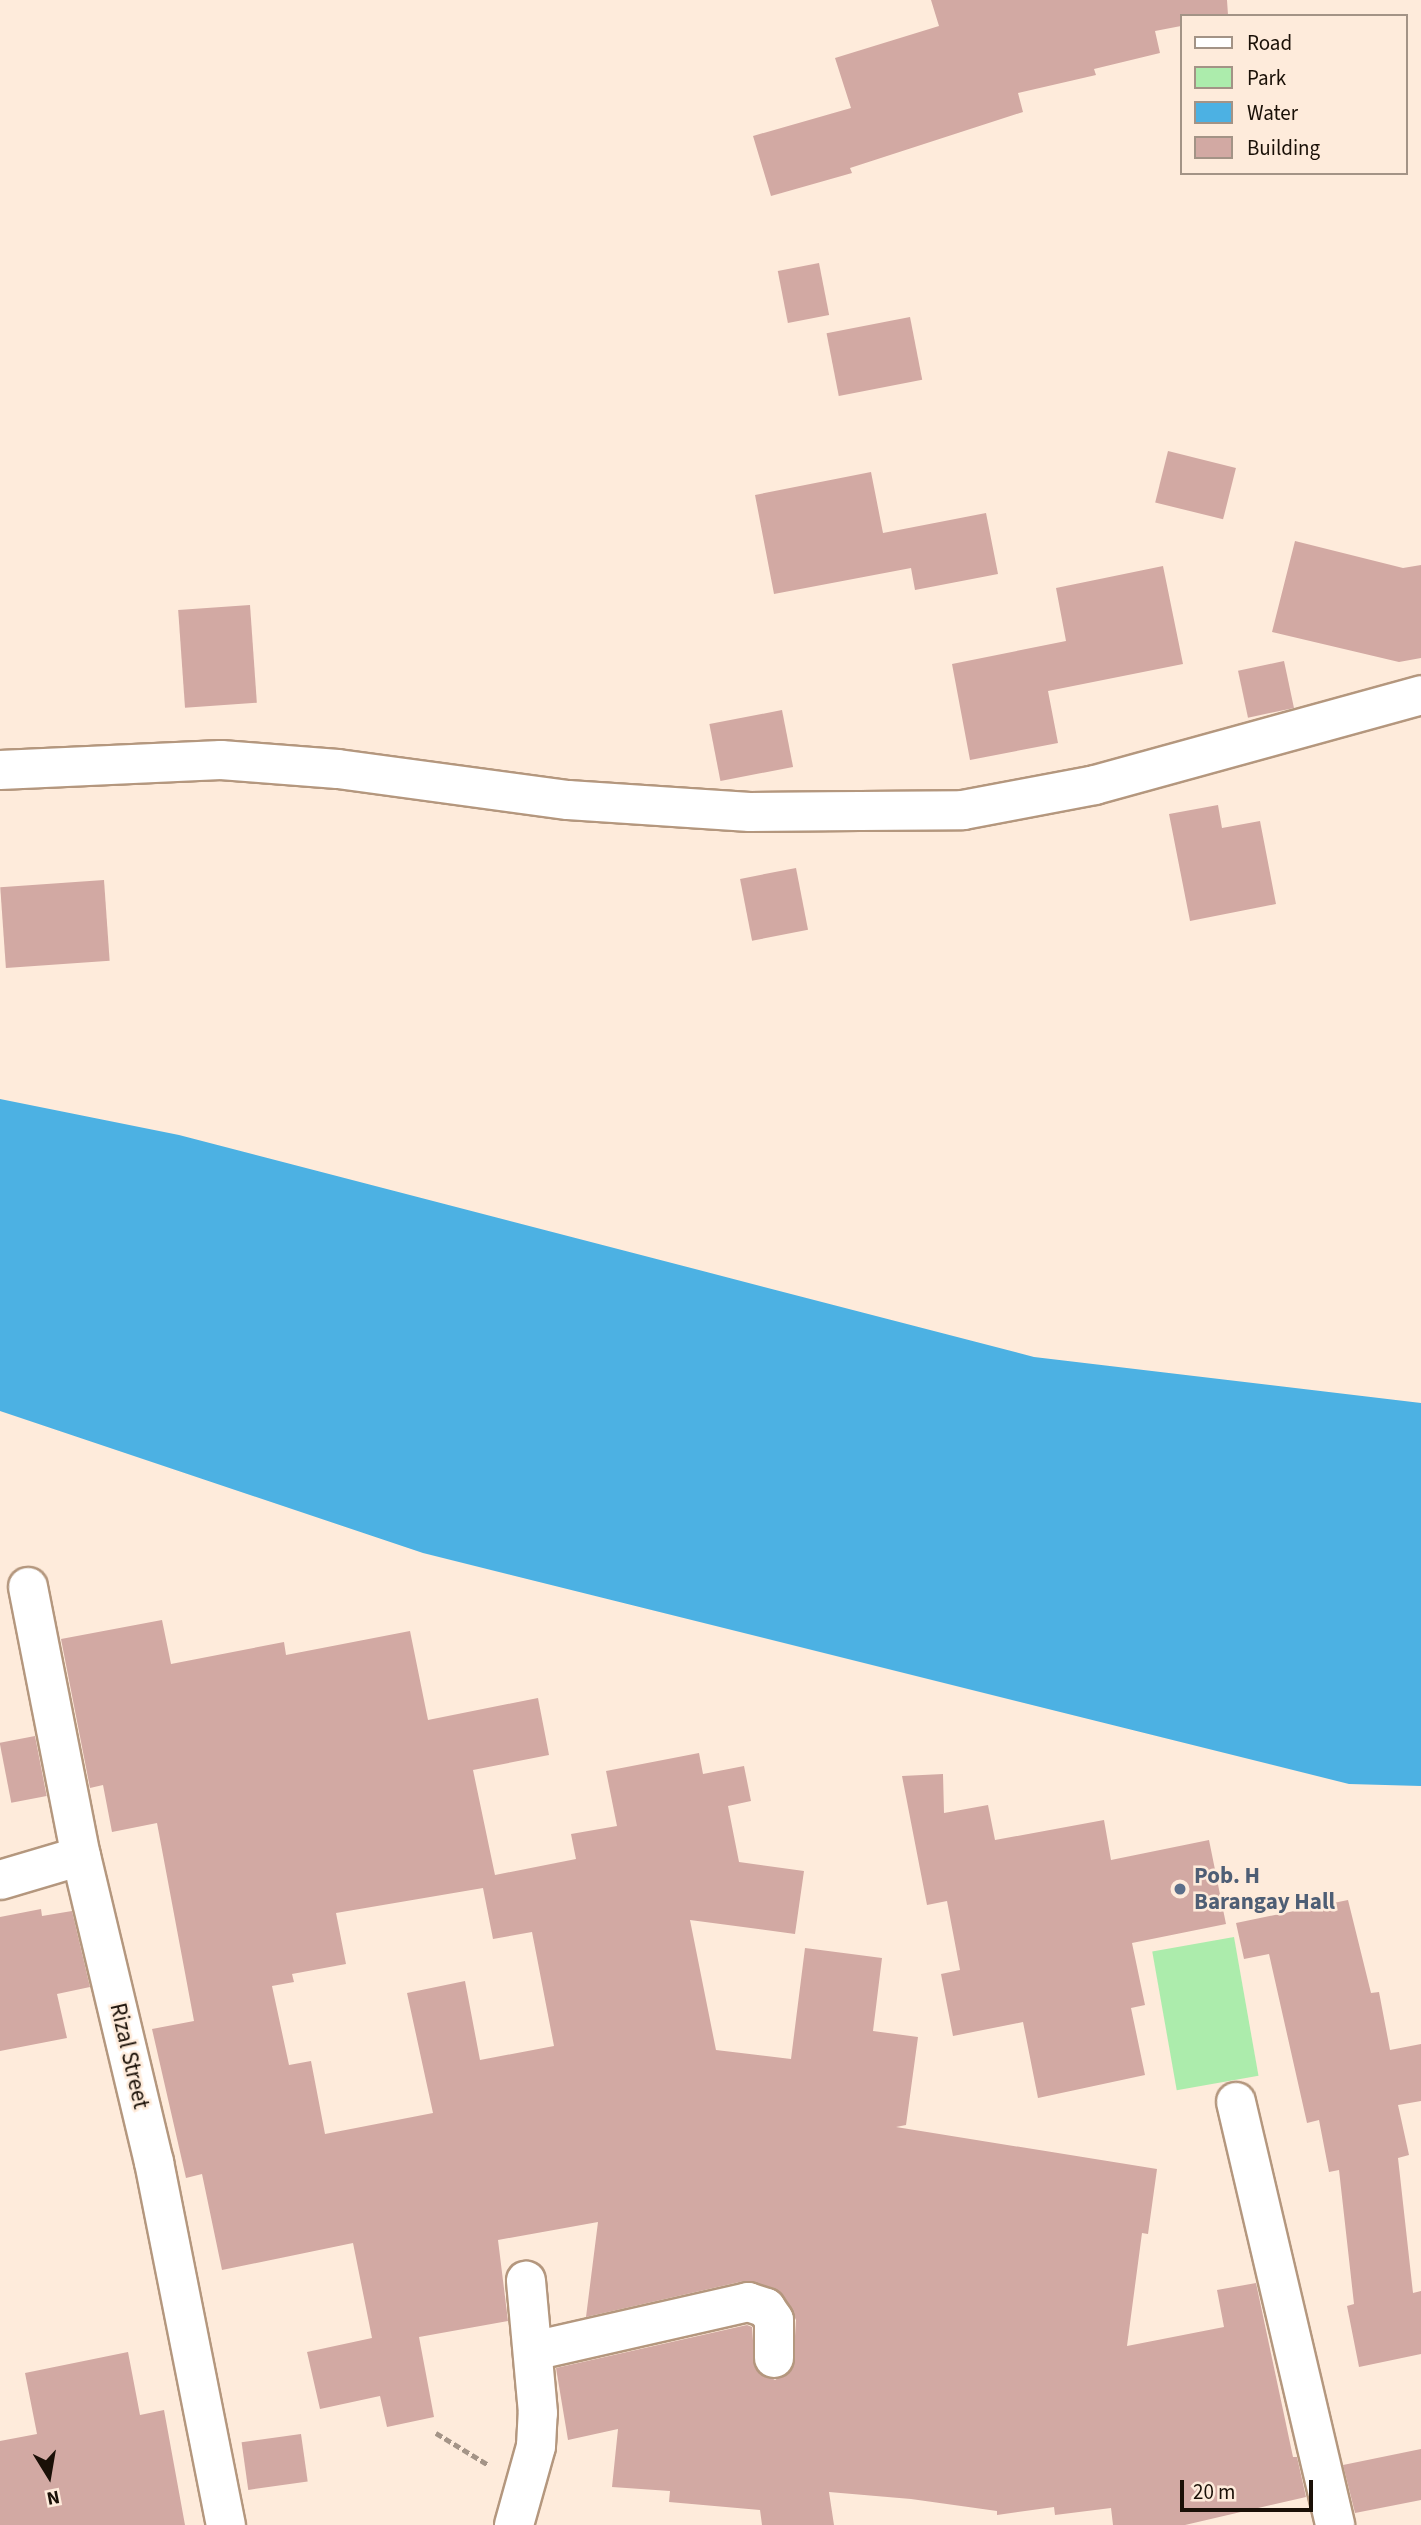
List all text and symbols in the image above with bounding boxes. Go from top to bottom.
legend [1180,14,1407,175]
text: Road [1247,28,1292,58]
text: Park [1247,63,1286,93]
text: Water [1247,98,1298,128]
text: Building [1247,133,1320,163]
place label: Pob. H Barangay Hall [1194,1862,1335,1916]
marker: Pob. H Barangay Hall [1172,1881,1188,1897]
street label: Rizal Street [103,2000,155,2112]
north arrow [14,2441,84,2511]
scale bar [1183,2466,1316,2510]
text: 20 m [1193,2477,1235,2507]
text: N [44,2483,62,2512]

